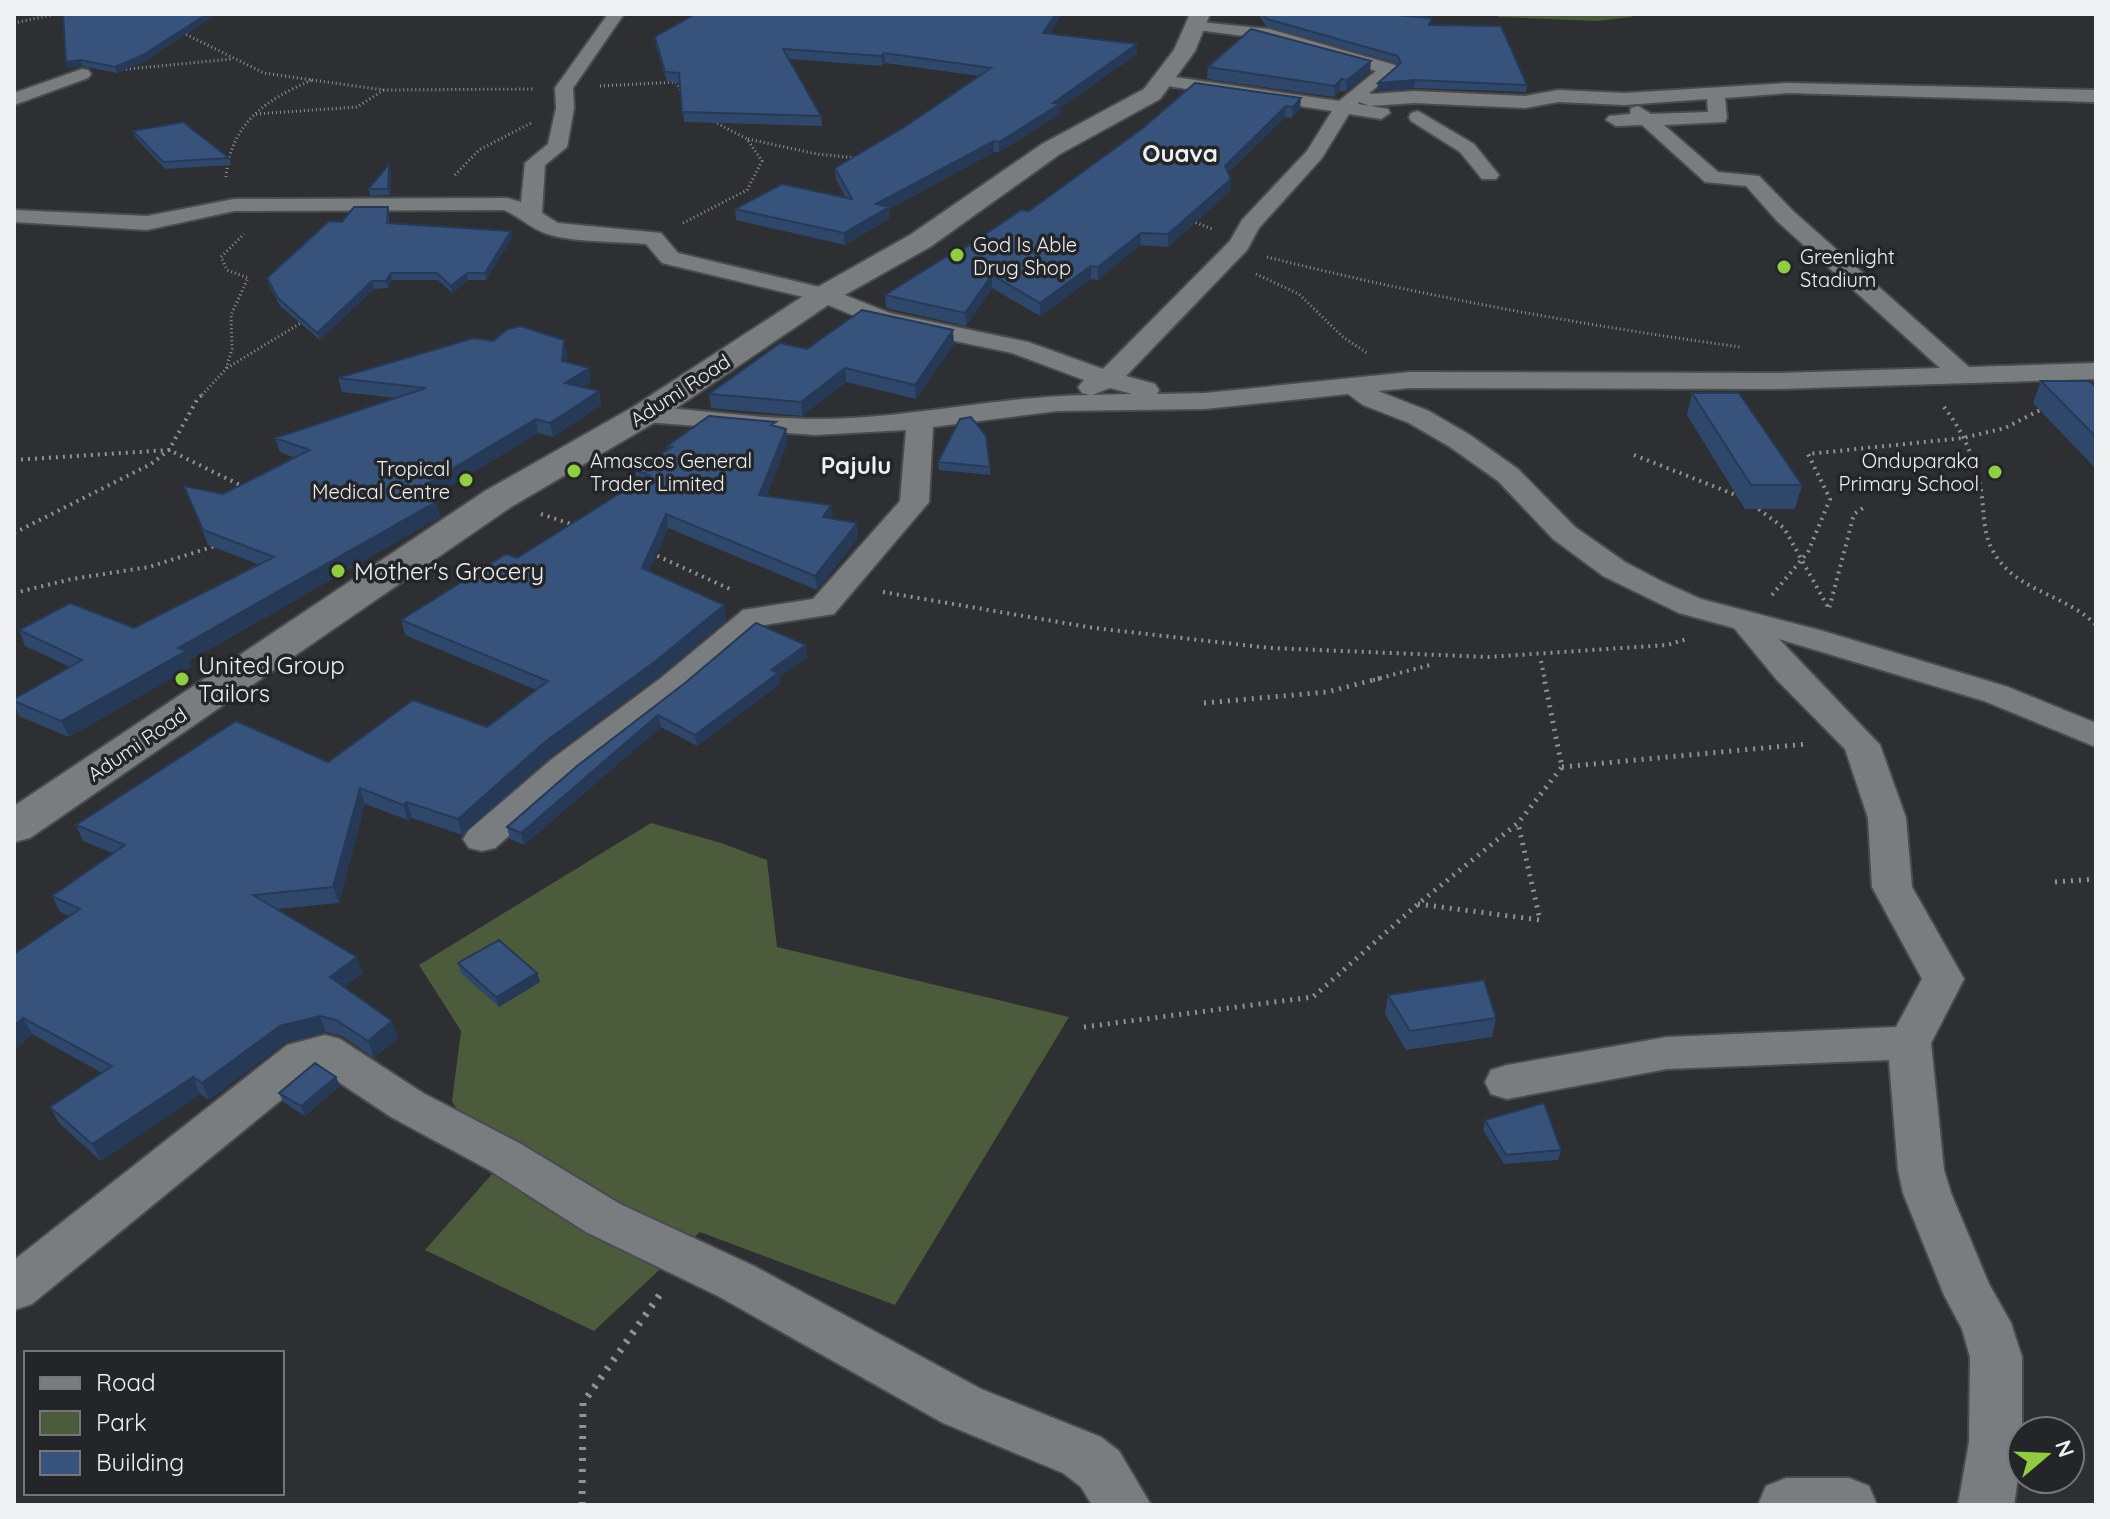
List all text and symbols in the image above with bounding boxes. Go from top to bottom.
district label: Ouava [1142,138,1218,168]
place label: God Is Able Drug Shop [973,232,1077,280]
place label: Greenlight Stadium [1800,244,1895,292]
marker: God Is Able Drug Shop [948,246,966,264]
marker: Greenlight Stadium [1775,258,1793,276]
street label: Adumi Road [625,348,735,432]
place label: Amascos General Trader Limited [590,448,752,496]
place label: Onduparaka Primary School [1839,448,1979,496]
district label: Pajulu [821,450,891,480]
place label: Tropical Medical Centre [312,456,450,504]
marker: Amascos General Trader Limited [565,462,583,480]
marker: Onduparaka Primary School [1986,463,2004,481]
marker: Tropical Medical Centre [457,471,475,489]
place label: Mother's Grocery [354,556,544,586]
marker: Mother's Grocery [329,562,347,580]
place label: United Group Tailors [198,650,345,708]
marker: United Group Tailors [173,670,191,688]
street label: Adumi Road [83,702,191,786]
legend [24,1351,284,1495]
text: Road [96,1367,156,1397]
text: Park [96,1407,147,1437]
north arrow [2006,1415,2086,1495]
text: N [2049,1436,2081,1461]
text: Building [96,1447,184,1477]

